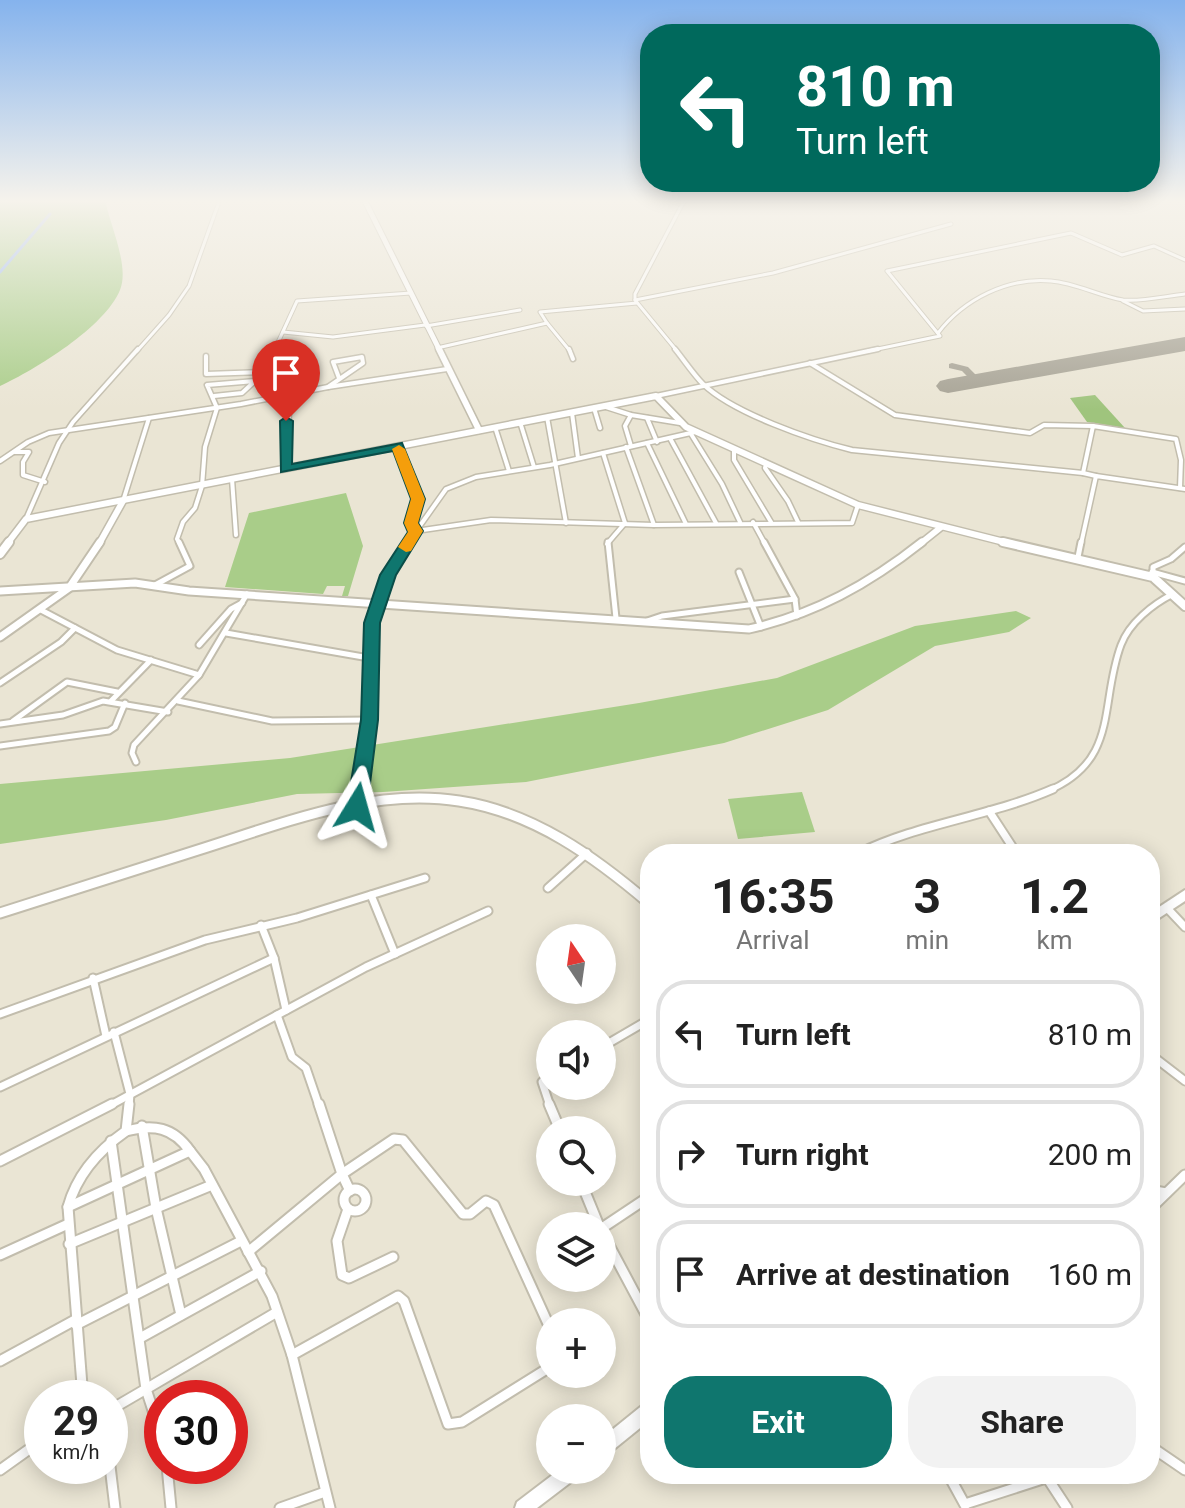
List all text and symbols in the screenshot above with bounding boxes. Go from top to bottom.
text: 810 m [796,54,955,120]
icon: left [664,56,768,160]
text: Turn left [796,121,929,163]
pin [252,339,320,421]
icon: arrive [264,351,308,395]
position arrow [315,765,399,849]
text: 16:35 [711,868,835,925]
text: 3 [914,868,941,925]
text: 1.2 [1020,868,1089,925]
north arrow [536,924,616,1004]
map controls [536,924,616,1484]
text: Arrival [736,925,810,955]
text: min [906,925,949,955]
text: km [1037,925,1073,955]
icon: left [668,1012,712,1056]
text: Turn left [736,1017,851,1052]
text: 810 m [1048,1017,1132,1052]
button: sound [536,1020,616,1100]
button: search [536,1116,616,1196]
icon: right [668,1132,712,1176]
text: Turn right [736,1137,869,1172]
text: 200 m [1048,1137,1132,1172]
button: layers [536,1212,616,1292]
icon: arrive [668,1252,712,1296]
text: Arrive at destination [736,1257,1010,1292]
text: 160 m [1048,1257,1132,1292]
button: + [536,1308,616,1388]
button: Exit [664,1376,892,1468]
button: Share [908,1376,1136,1468]
speed limit sign: 30 [144,1380,248,1484]
text: 29 [53,1398,99,1445]
button: − [536,1404,616,1484]
text: km/h [53,1440,99,1464]

